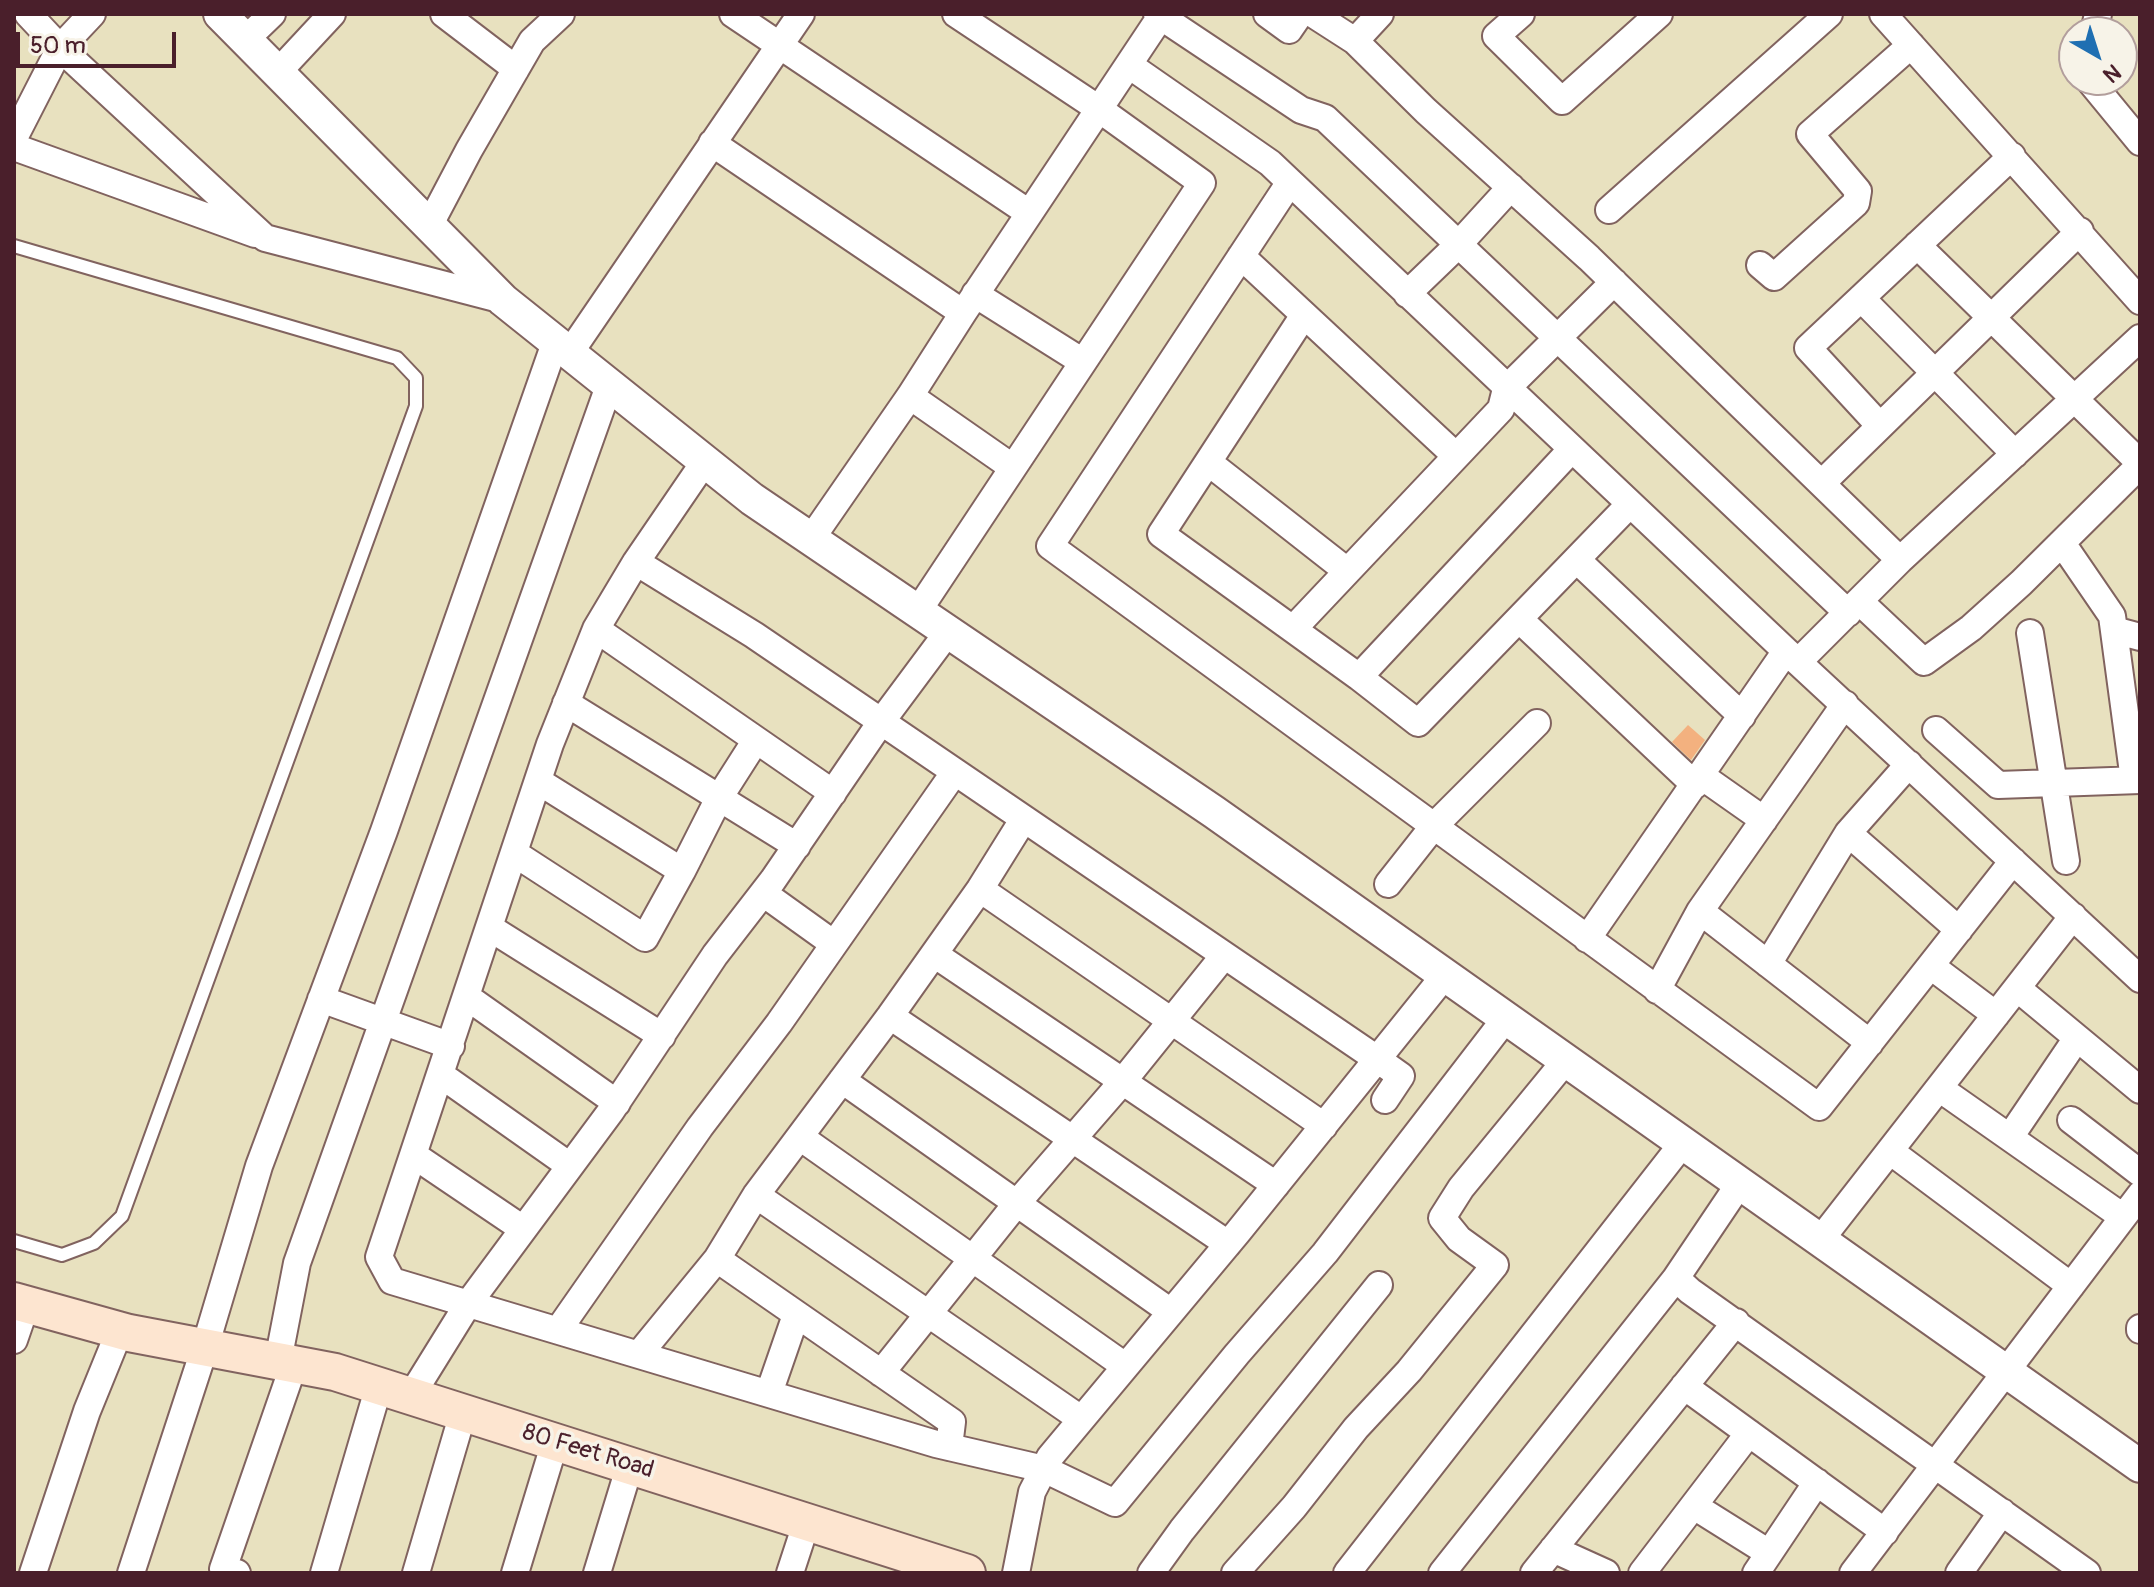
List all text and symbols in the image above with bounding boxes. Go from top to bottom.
scale bar [20,16,180,66]
north arrow [2058,16,2138,96]
text: 50 m [30,31,86,60]
text: N [2097,58,2126,89]
street label: 80 Feet Road [519,1418,657,1486]

